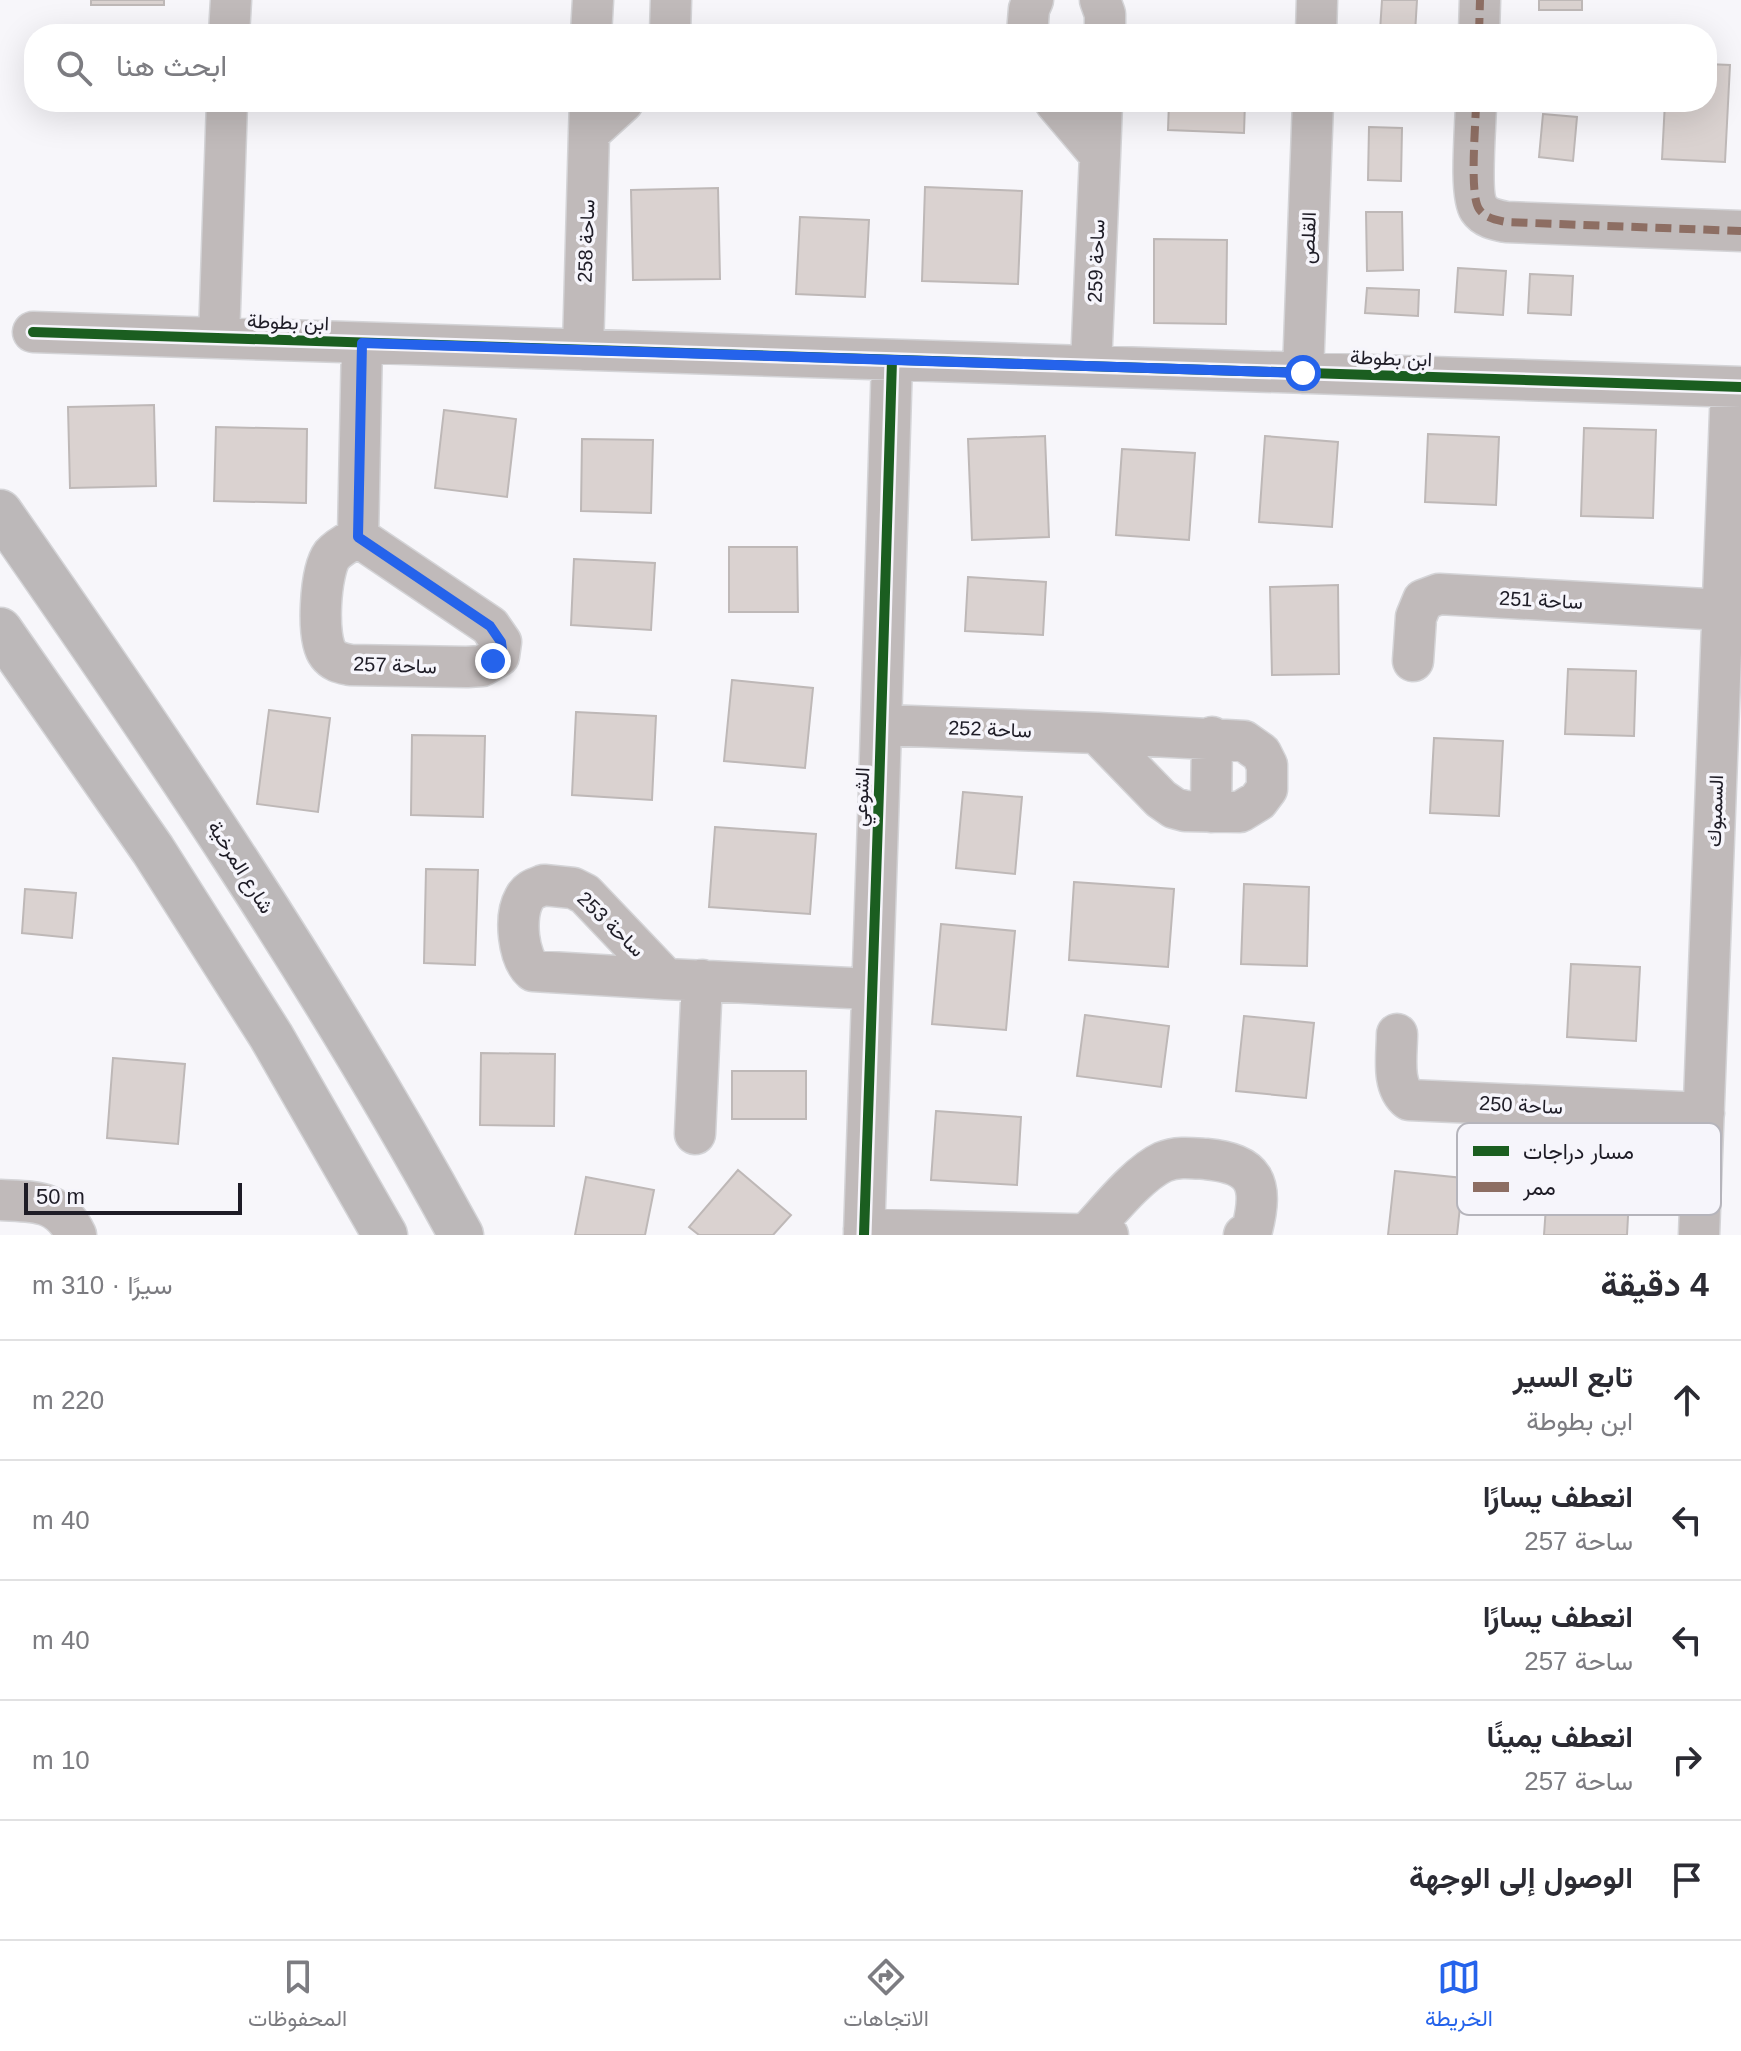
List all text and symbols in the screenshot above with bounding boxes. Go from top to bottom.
search box [24,24,1717,112]
icon: search [52,46,96,90]
text: ابحث هنا [116,49,227,82]
street label: ساحة 258 [574,199,598,283]
street label: القلص [1296,212,1321,264]
street label: ساحة 259 [1084,219,1108,303]
street label: ابن بطوطة [246,310,329,336]
street label: ابن بطوطة [1349,346,1432,372]
route start [1285,355,1321,391]
street label: ساحة 251 [1499,587,1583,613]
route end [475,643,511,679]
street label: ساحة 257 [353,653,437,677]
street label: ساحة 252 [948,717,1032,741]
street label: الشوعي [848,767,880,828]
street label: السمبوك [1703,775,1729,848]
street label: شارع المرخية [201,817,278,919]
street label: ساحة 253 [573,887,649,961]
street label: ساحة 250 [1479,1092,1563,1118]
legend [1457,1123,1721,1215]
text: مسار دراجات [1523,1139,1634,1165]
text: ممر [1522,1175,1556,1201]
scale bar [24,1179,242,1215]
text: 50 m [36,1184,85,1209]
text: 4 دقيقة [1600,1265,1709,1303]
text: سيرًا · 310 m [32,1270,173,1300]
text: تابع السير [1513,1360,1633,1393]
icon: ahead [1665,1378,1709,1422]
text: 220 m [32,1385,104,1415]
text: ابن بطوطة [1526,1406,1633,1436]
text: انعطف يسارًا [1483,1480,1633,1513]
icon: left [1665,1498,1709,1542]
text: 40 m [32,1505,90,1535]
text: ساحة 257 [1524,1526,1633,1556]
text: انعطف يسارًا [1483,1600,1633,1633]
icon: left [1665,1618,1709,1662]
text: 40 m [32,1625,90,1655]
text: ساحة 257 [1524,1646,1633,1676]
text: انعطف يمينًا [1486,1720,1633,1753]
icon: right [1665,1738,1709,1782]
text: 10 m [32,1745,90,1775]
text: ساحة 257 [1524,1766,1633,1796]
icon: arrive [1665,1858,1709,1902]
text: الوصول إلى الوجهة [1409,1861,1633,1894]
tab: المحفوظات [248,1955,347,2038]
tab: الاتجاهات [843,1955,929,2038]
tab: الخريطة [1425,1955,1493,2038]

